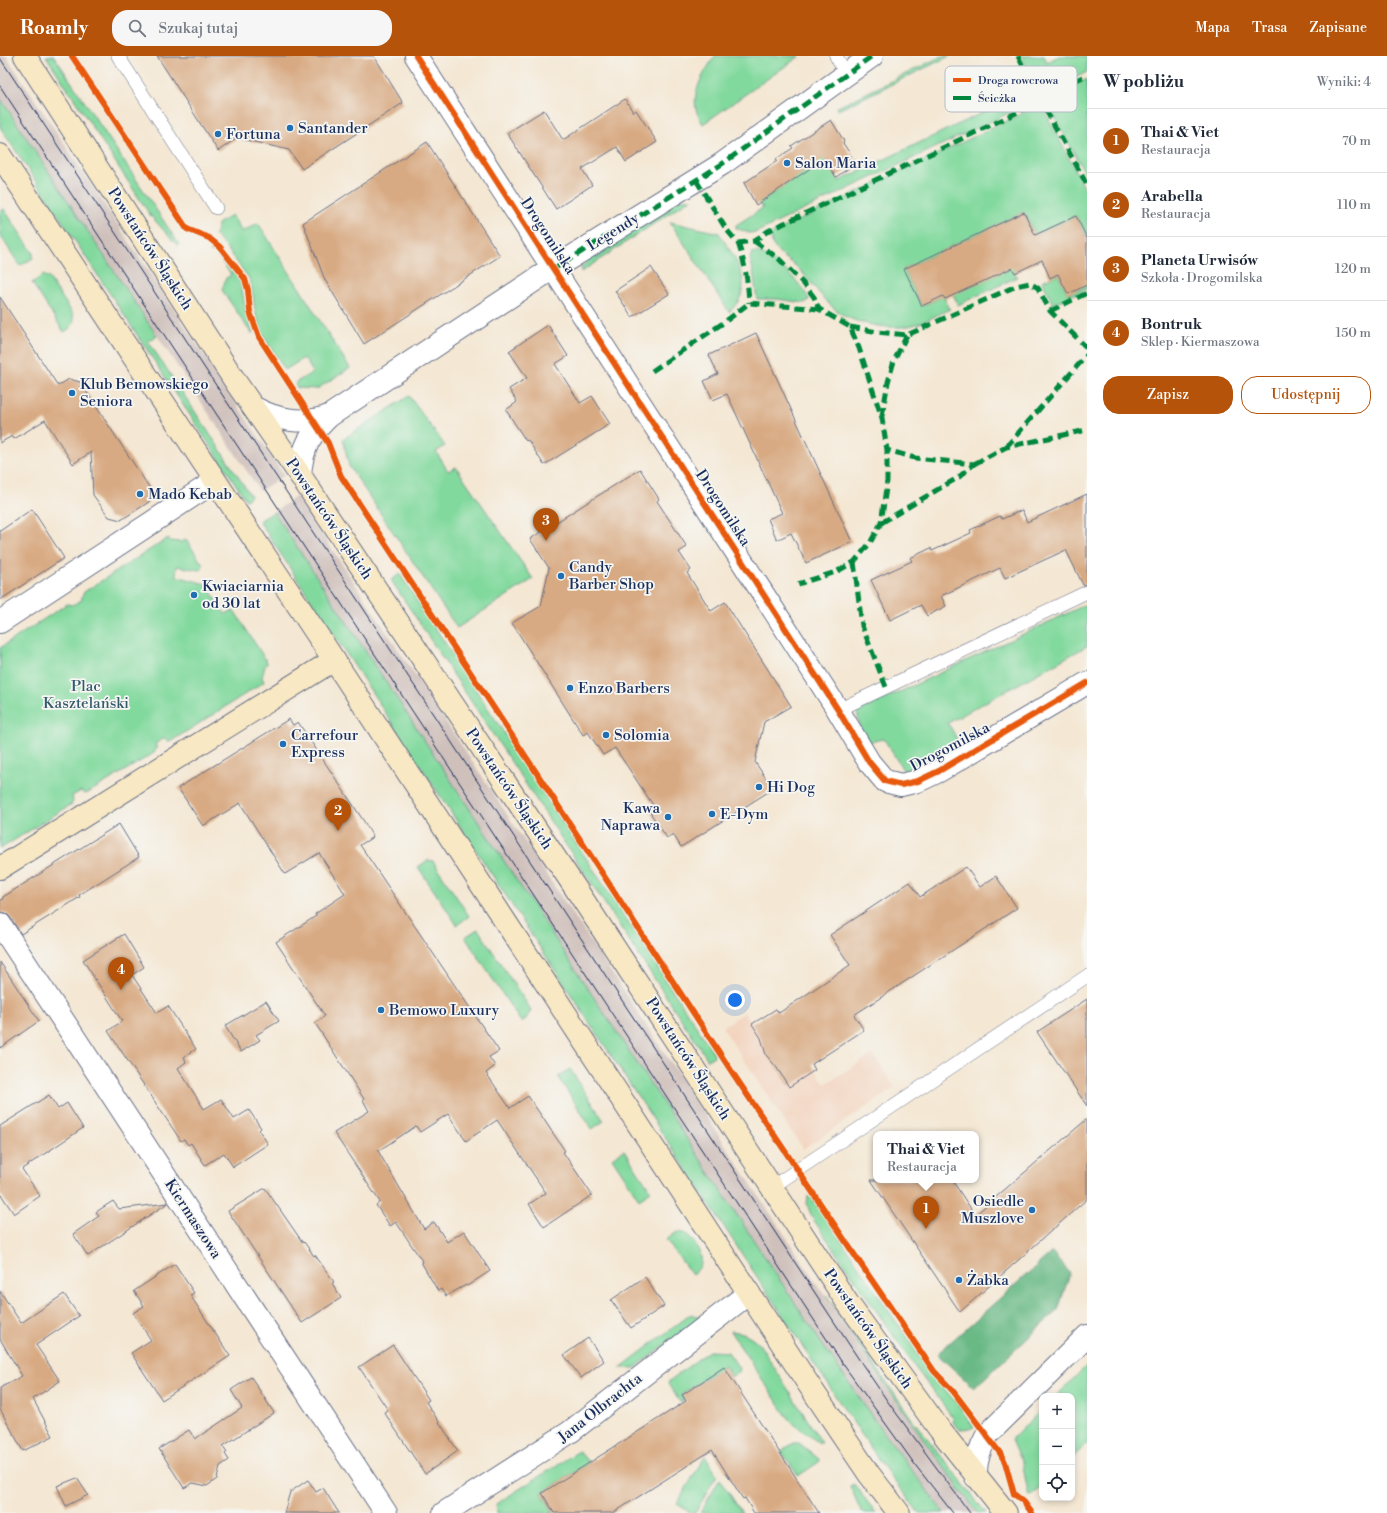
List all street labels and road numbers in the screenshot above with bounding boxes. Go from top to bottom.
street label: Powstańców Śląskich [103,184,198,314]
street label: Drogomilska [516,194,580,278]
street label: Legendy [584,208,643,255]
street label: Powstańców Śląskich [281,454,378,583]
street label: Drogomilska [691,466,755,550]
street label: Drogomilska [907,718,993,776]
street label: Powstańców Śląskich [461,724,558,853]
street label: Powstańców Śląskich [641,994,736,1124]
street label: Kiermaszowa [160,1176,226,1263]
street label: Powstańców Śląskich [819,1265,917,1393]
street label: Jana Olbrachta [553,1369,646,1447]

